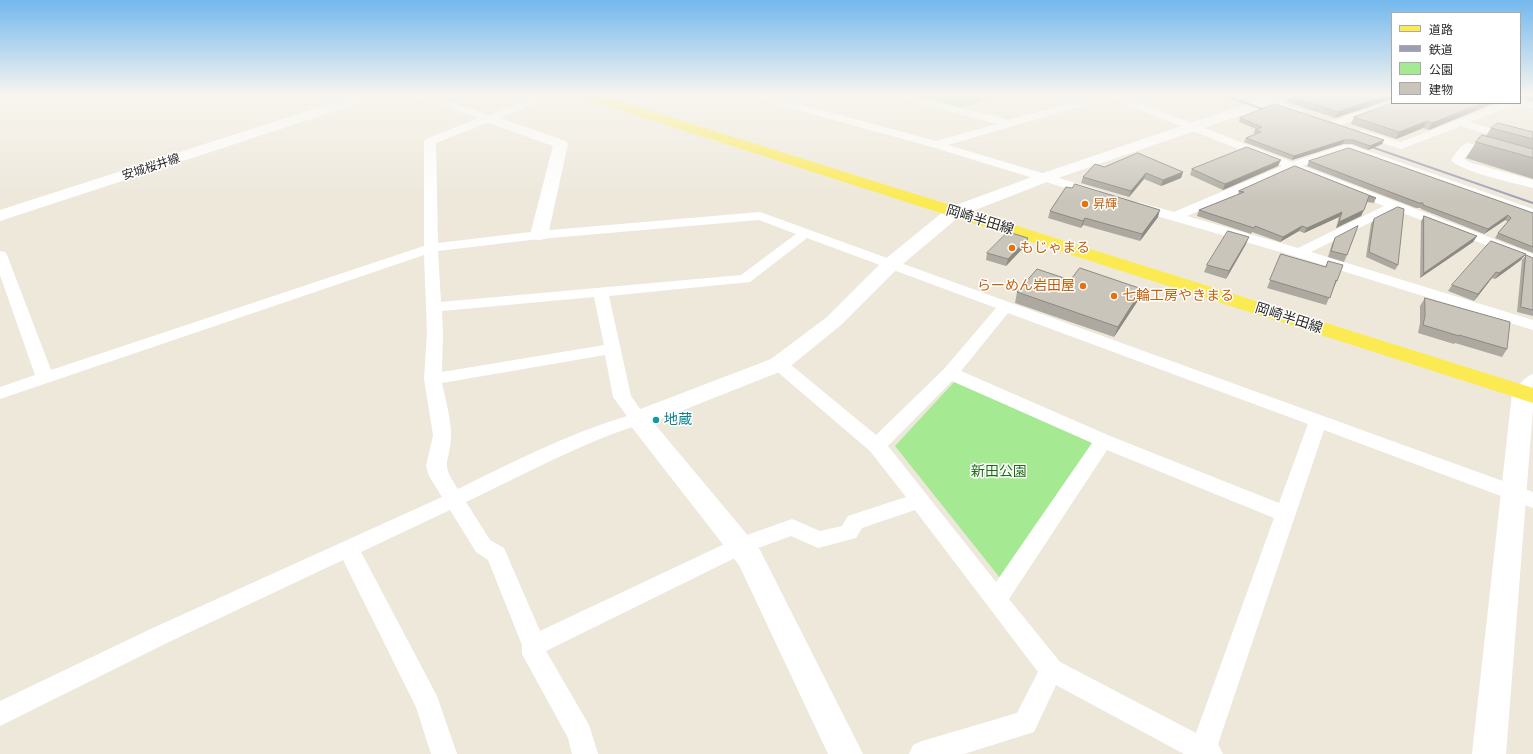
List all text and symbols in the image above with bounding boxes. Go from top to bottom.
legend [1391,12,1521,104]
text: 道路 [1429,23,1453,37]
text: 鉄道 [1429,43,1453,57]
text: 公園 [1429,63,1453,77]
text: 建物 [1429,83,1453,97]
street label: 安城桜井線 [120,151,182,183]
place label: 昇輝 [1093,197,1117,211]
marker: 昇輝 [1080,199,1090,209]
street label: 岡崎半田線 [944,202,1016,238]
place label: もじゃまる [1020,240,1090,256]
marker: もじゃまる [1007,243,1017,253]
place label: らーめん岩田屋 [977,278,1075,294]
marker: らーめん岩田屋 [1078,281,1088,291]
place label: 七輪工房やきまる [1122,288,1234,304]
marker: 七輪工房やきまる [1109,291,1119,301]
street label: 岡崎半田線 [1253,299,1325,337]
place label: 地蔵 [664,412,692,428]
marker: 地蔵 [651,415,661,425]
park label: 新田公園 [971,464,1027,480]

